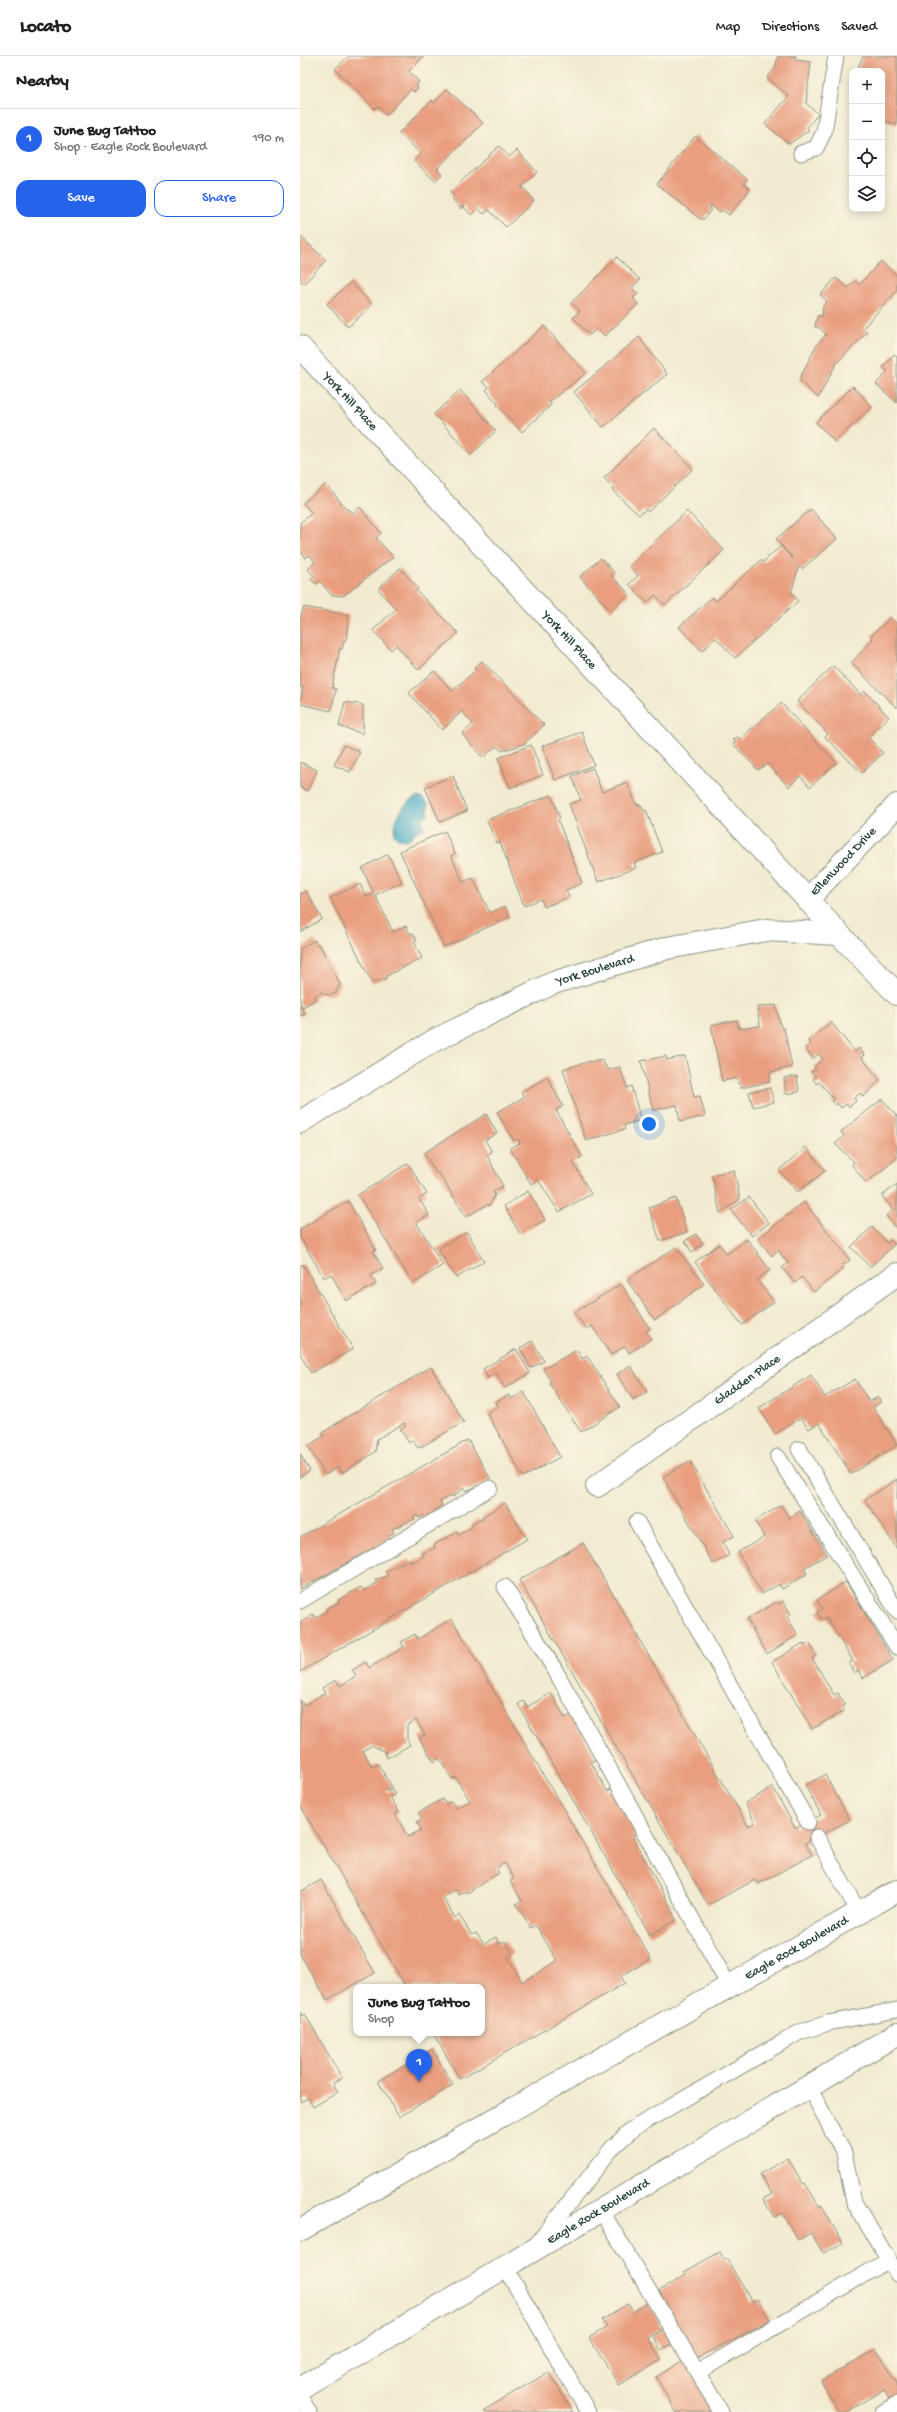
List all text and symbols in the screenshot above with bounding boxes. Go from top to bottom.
text: Locato [20,16,71,39]
text: Map [716,19,740,36]
text: Directions [762,19,819,36]
text: Saved [841,19,877,36]
map controls [849,68,885,212]
button: + [849,68,885,104]
text: Nearby [16,72,69,92]
button: − [849,104,885,140]
text: June Bug Tattoo [54,122,156,140]
text: 1 [26,131,32,146]
text: 190 m [253,131,284,146]
text: Shop · Eagle Rock Boulevard [54,140,207,155]
button: locate [849,140,885,176]
button: layers [849,176,885,212]
button: Save [16,180,146,217]
button: Share [154,180,284,217]
street label: York Hill Place [319,369,381,434]
street label: York Hill Place [538,607,600,673]
street label: Ellenwood Drive [807,824,880,899]
street label: York Boulevard [553,951,637,989]
your location [639,1114,659,1134]
street label: Gladden Place [711,1351,784,1408]
street label: Eagle Rock Boulevard [742,1912,852,1983]
popup [353,1984,485,2036]
text: June Bug Tattoo [368,1994,470,2012]
text: Shop [368,2012,394,2027]
pin: 1 [406,2049,432,2082]
street label: Eagle Rock Boulevard [544,2175,653,2248]

